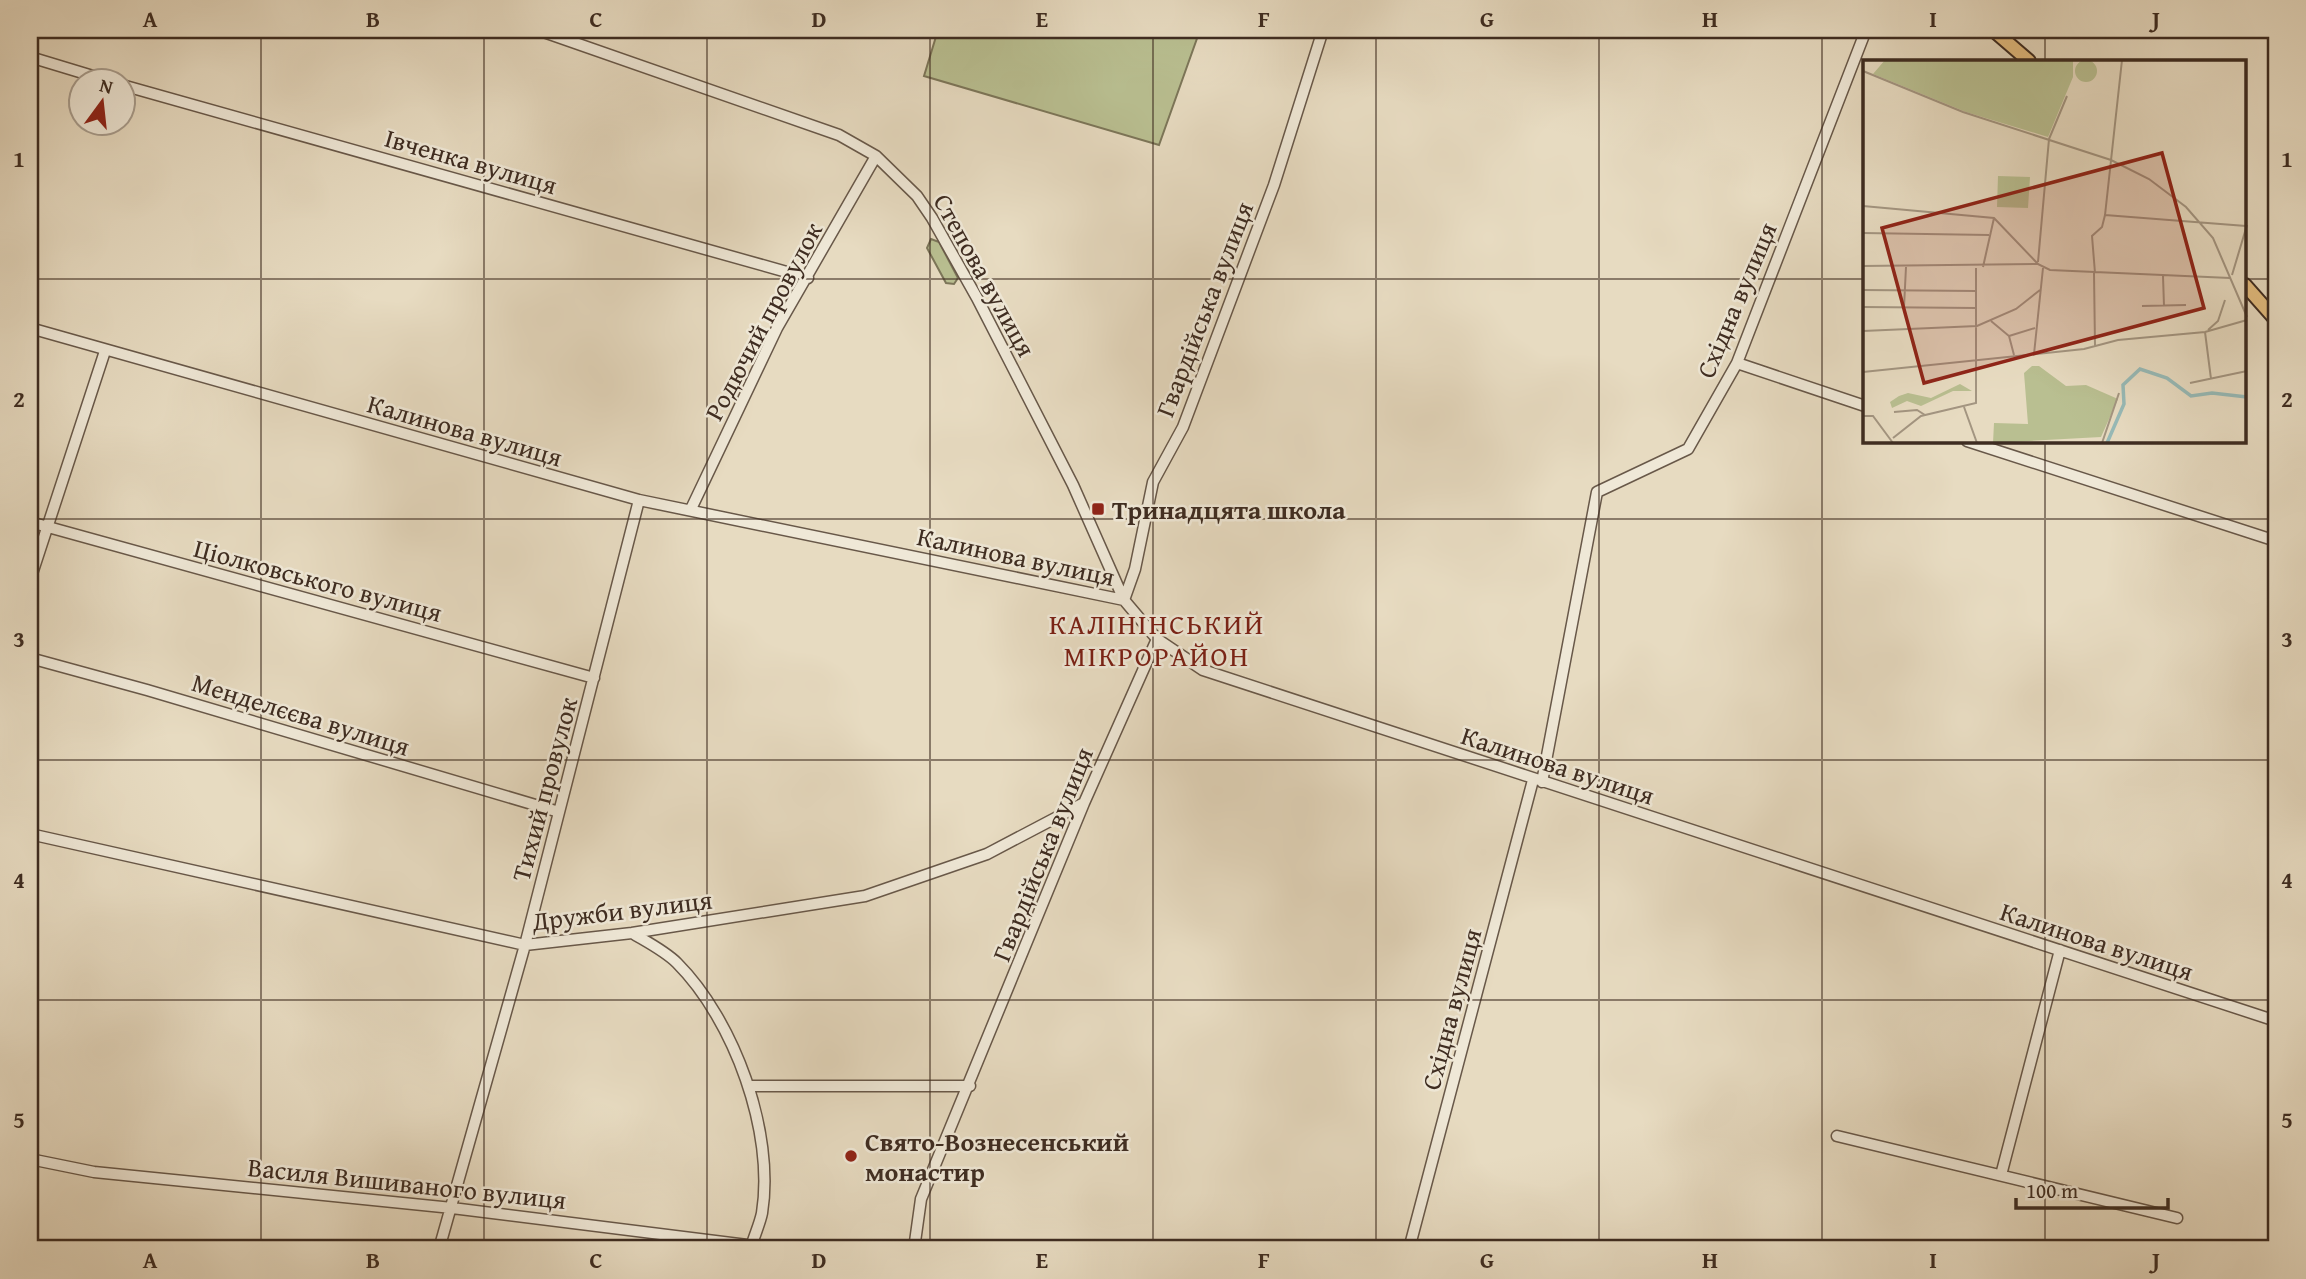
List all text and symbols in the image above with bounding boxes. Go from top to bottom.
text: A [143,2,158,35]
text: B [366,2,380,35]
text: C [589,2,603,35]
text: D [812,2,827,35]
text: E [1036,2,1048,35]
text: F [1258,2,1270,35]
text: G [1480,2,1494,35]
text: H [1702,2,1718,35]
text: I [1929,2,1937,35]
text: J [2148,2,2160,35]
inset map [1863,60,2246,443]
north arrow [66,66,136,136]
text: N [97,70,116,101]
street label: Івченка вулиця [380,118,562,204]
text: 1 [13,142,25,175]
text: 1 [2281,142,2293,175]
street label: Степова вулиця [924,186,1046,364]
street label: Гвардійська вулиця [1145,196,1263,422]
street label: Родючий провулок [694,214,832,427]
street label: Східна вулиця [1686,216,1786,384]
text: 2 [13,382,25,415]
text: 2 [2281,382,2293,415]
street label: Калинова вулиця [363,384,567,476]
place label: Тринадцята школа [1112,490,1346,529]
marker: Тринадцята школа [1090,501,1106,517]
street label: Калинова вулиця [914,516,1118,596]
street label: Ціолковського вулиця [190,528,446,632]
district label: КАЛІНІНСЬКИЙ МІКРОРАЙОН [1049,603,1265,676]
text: 3 [13,622,25,655]
text: 3 [2281,622,2293,655]
street label: Менделєєва вулиця [187,662,415,766]
street label: Тихий провулок [501,692,587,885]
street label: Калинова вулиця [1456,715,1660,815]
street label: Гвардійська вулиця [981,741,1103,967]
text: 4 [13,863,25,896]
text: 4 [2281,863,2293,896]
street label: Дружби вулиця [529,880,714,941]
street label: Калинова вулиця [1995,891,2199,991]
street label: Східна вулиця [1411,924,1491,1094]
text: 5 [13,1103,25,1136]
text: 5 [2281,1103,2293,1136]
place label: Cвято-Вознесенський монастир [865,1122,1129,1191]
street label: Василя Вишиваного вулиця [246,1147,568,1219]
marker: Cвято-Вознесенський монастир [843,1148,859,1164]
scale bar [2016,1167,2168,1211]
text: 100 m [2026,1175,2078,1206]
text: A [143,1243,158,1276]
text: B [366,1243,380,1276]
text: C [589,1243,603,1276]
text: D [812,1243,827,1276]
text: E [1036,1243,1048,1276]
text: F [1258,1243,1270,1276]
text: G [1480,1243,1494,1276]
text: H [1702,1243,1718,1276]
text: I [1929,1243,1937,1276]
text: J [2148,1243,2160,1276]

